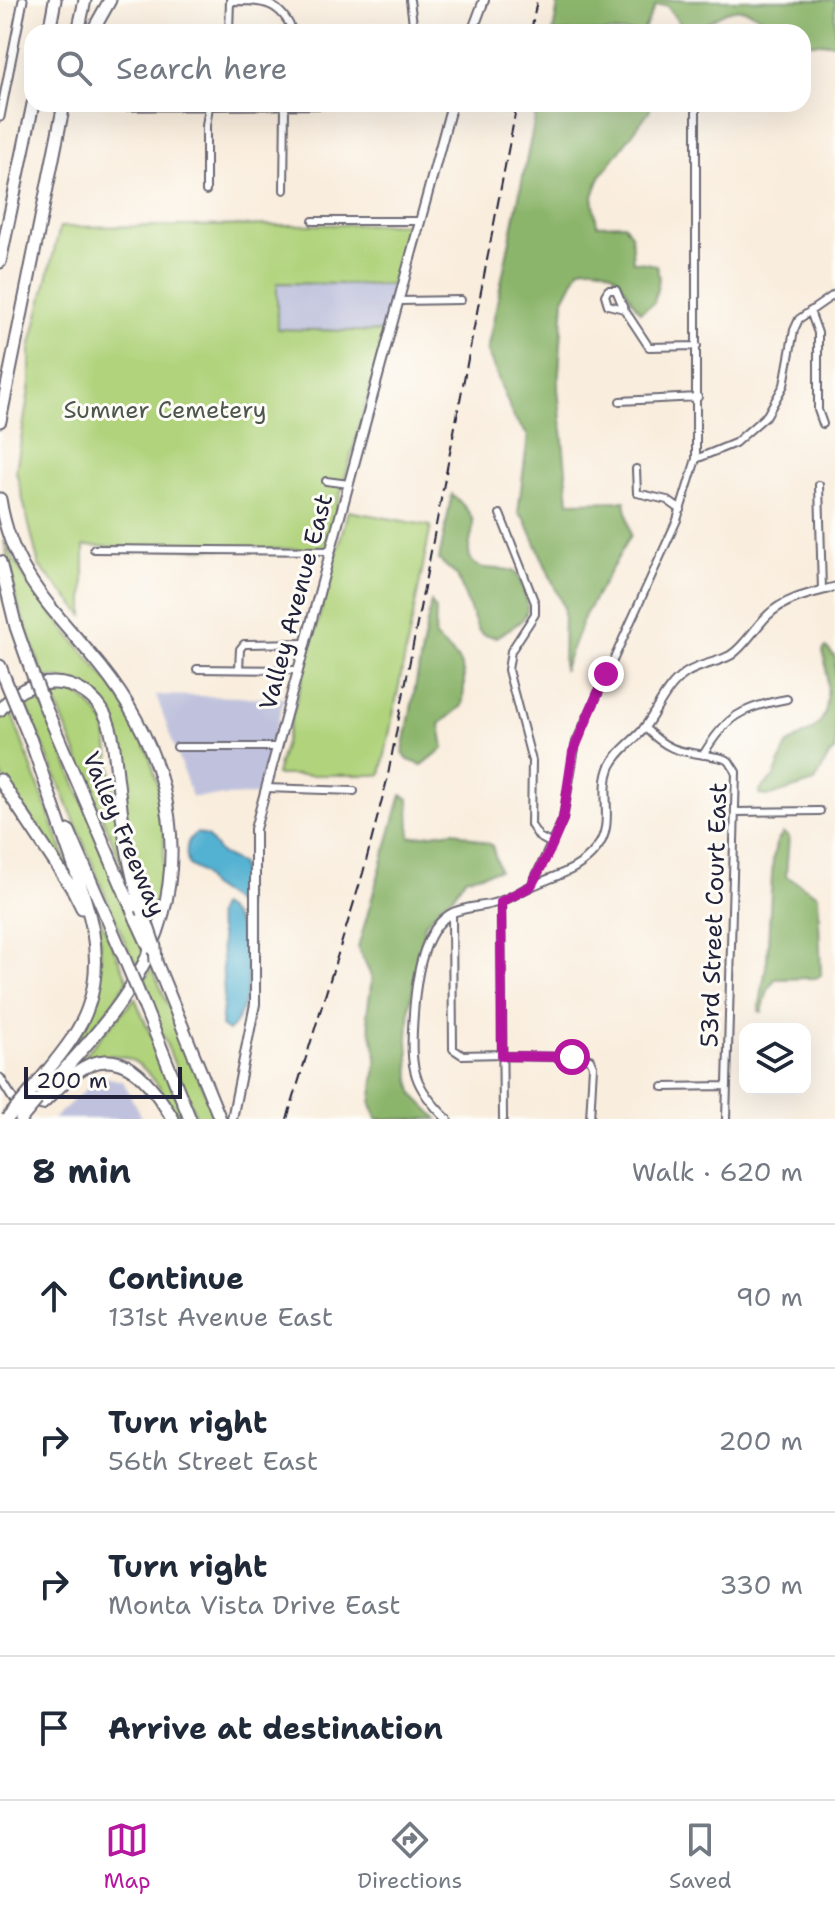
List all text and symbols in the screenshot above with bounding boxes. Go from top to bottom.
search box [24,24,811,112]
icon: search [52,46,96,90]
text: Search here [116,48,287,89]
park label: Sumner Cemetery [63,394,267,426]
street label: Valley Avenue East [252,490,340,714]
route end [588,656,624,692]
street label: Valley Freeway [75,747,173,921]
street label: 53rd Street Court East [693,782,735,1048]
map controls [739,1023,811,1095]
button: layers [739,1023,811,1095]
route start [554,1039,590,1075]
scale bar [24,1063,182,1099]
text: 200 m [36,1066,108,1095]
text: 8 min [32,1148,131,1194]
text: Walk · 620 m [632,1154,803,1189]
text: Continue [108,1258,244,1299]
icon: ahead [32,1274,76,1318]
text: 90 m [736,1279,803,1314]
text: 131st Avenue East [108,1299,333,1334]
text: Turn right [108,1402,267,1443]
icon: right [32,1418,76,1462]
text: 200 m [718,1423,803,1458]
text: 56th Street East [108,1443,318,1478]
text: Turn right [108,1546,267,1587]
icon: right [32,1562,76,1606]
text: 330 m [719,1567,803,1602]
text: Monta Vista Drive East [108,1587,401,1622]
icon: arrive [32,1706,76,1750]
text: Arrive at destination [108,1708,443,1749]
tab: Map [103,1818,151,1895]
tab: Directions [357,1818,462,1895]
tab: Saved [669,1818,732,1895]

